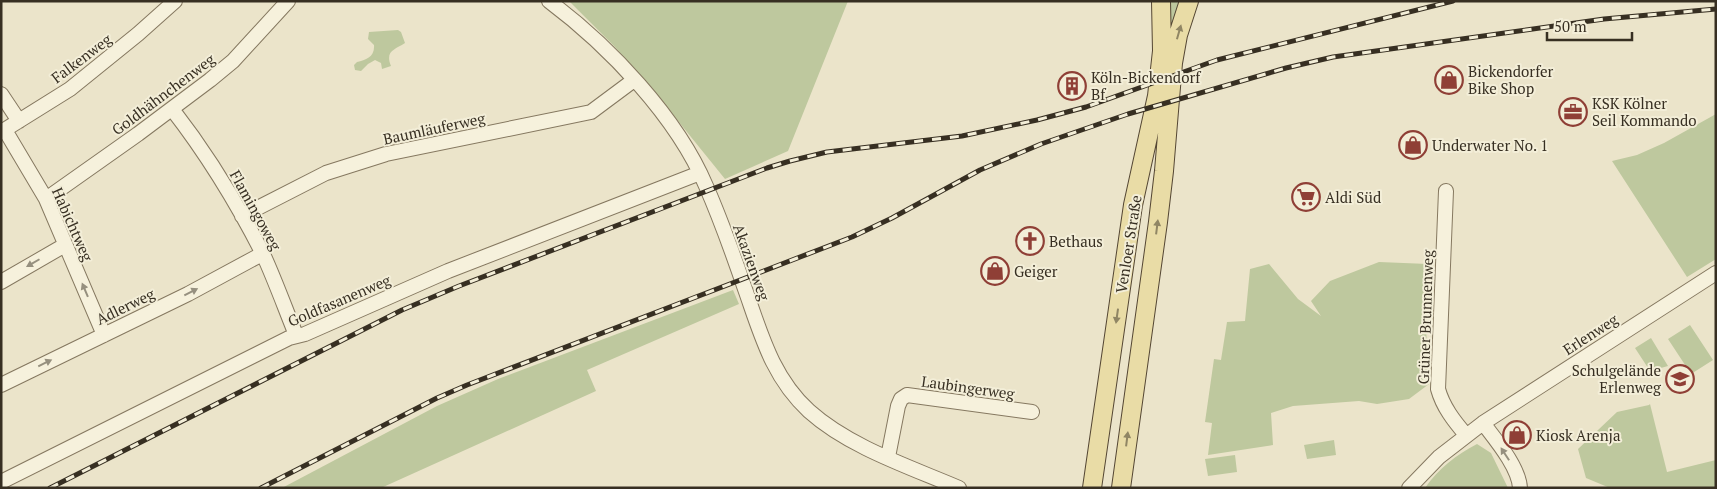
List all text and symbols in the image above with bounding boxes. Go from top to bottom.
scale bar [1547,10,1632,42]
text: 50 m [1554,16,1587,36]
one-way arrow [1176,24,1184,39]
street label: Falkenweg [47,28,116,87]
street label: Goldhähnchenweg [107,48,219,139]
place label: Bickendorfer Bike Shop [1468,61,1554,98]
shop icon: Bickendorfer Bike Shop [1434,65,1464,95]
place label: Köln-Bickendorf Bf [1091,67,1201,104]
building icon: Köln-Bickendorf Bf [1057,71,1087,101]
place label: KSK Kölner Seil Kommando [1592,93,1697,130]
office icon: KSK Kölner Seil Kommando [1558,97,1588,127]
street label: Baumläuferweg [381,107,488,149]
shop icon: Underwater No. 1 [1398,130,1428,160]
place label: Underwater No. 1 [1432,135,1548,155]
street label: Flamingoweg [226,166,287,255]
supermarket icon: Aldi Süd [1291,182,1321,212]
street label: Habichtweg [48,184,99,265]
place label: Aldi Süd [1325,187,1381,207]
street label: Venloer Straße [1110,193,1146,295]
one-way arrow [1153,219,1161,235]
street label: Akazienweg [729,221,775,304]
church icon: Bethaus [1015,226,1045,256]
place label: Bethaus [1049,231,1103,251]
street label: Grüner Brunnenweg [1413,248,1437,385]
shop icon: Geiger [980,256,1010,286]
one-way arrow [27,259,40,268]
place label: Geiger [1014,261,1058,281]
street label: Goldfasanenweg [285,269,394,331]
one-way arrow [80,283,88,297]
street label: Adlerweg [92,283,159,329]
one-way arrow [184,288,198,296]
street label: Erlenweg [1559,308,1622,359]
one-way arrow [1113,309,1121,325]
one-way arrow [38,359,52,367]
place label: Schulgelände Erlenweg [1572,360,1662,397]
school or university icon: Schulgelände Erlenweg [1665,364,1695,394]
street label: Laubingerweg [920,371,1017,404]
shop icon: Kiosk Arenja [1502,420,1532,450]
place label: Kiosk Arenja [1536,425,1621,445]
one-way arrow [1123,431,1131,447]
one-way arrow [1500,447,1510,460]

